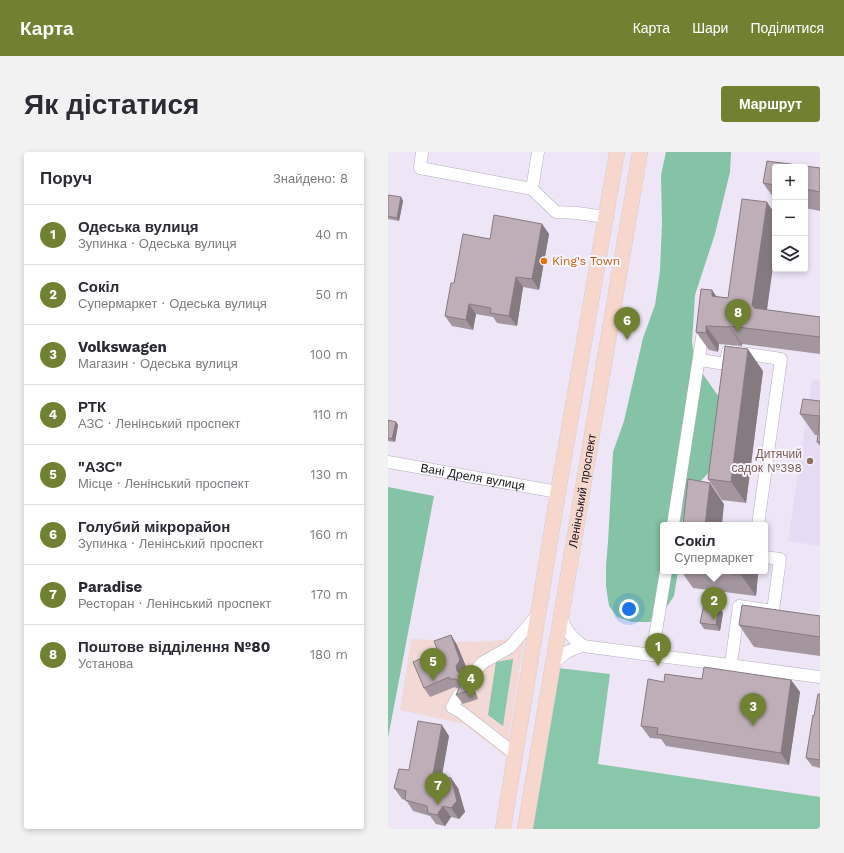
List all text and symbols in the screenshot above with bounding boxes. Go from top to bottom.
text: Карта [20,17,74,40]
text: Карта [633,20,670,36]
text: Шари [692,20,728,36]
text: Поділитися [750,20,824,36]
button: Маршрут [721,86,820,122]
text: Як дістатися [24,88,199,121]
map controls [772,164,808,272]
button: + [772,164,808,200]
text: Поруч [40,168,92,188]
text: Знайдено: 8 [273,171,348,186]
button: − [772,200,808,236]
text: Одеська вулиця [78,218,198,236]
text: 1 [50,227,56,242]
text: 40 m [315,227,348,242]
text: Зупинка · Одеська вулиця [78,236,237,251]
button: layers [772,236,808,272]
place label: King's Town [552,254,620,268]
marker: King's Town [539,256,549,266]
text: Сокіл [78,278,119,296]
text: 2 [49,287,57,302]
text: 50 m [316,287,348,302]
text: Супермаркет · Одеська вулиця [78,296,267,311]
pin: 8 [725,299,751,332]
pin: 6 [614,307,640,340]
text: Volkswagen [78,338,167,356]
text: 3 [49,347,57,362]
text: 100 m [310,347,348,362]
text: Магазин · Одеська вулиця [78,356,238,371]
text: РТК [78,398,106,416]
text: 4 [49,407,57,422]
text: 110 m [313,407,348,422]
text: АЗС · Ленінський проспект [78,416,240,431]
street label: Ленінський проспект [566,432,599,549]
place label: Дитячий садок №398 [731,447,802,475]
marker: Дитячий садок №398 [805,456,815,466]
text: "АЗС" [78,458,122,476]
street label: Вані Дреля вулиця [419,461,526,493]
text: 5 [49,467,57,482]
text: 130 m [310,467,348,482]
text: Місце · Ленінський проспект [78,476,250,491]
text: Голубий мікрорайон [78,518,230,536]
popup [660,522,768,574]
text: 6 [49,527,57,542]
text: 160 m [310,527,348,542]
text: Сокіл [674,532,716,550]
text: Зупинка · Ленінський проспект [78,536,264,551]
text: Супермаркет [674,550,754,565]
text: Paradise [78,578,142,596]
text: 7 [49,587,57,602]
text: 170 m [311,587,348,602]
pin: 2 [701,587,727,620]
text: Ресторан · Ленінський проспект [78,596,271,611]
your location [619,599,639,619]
pin: 1 [645,633,671,666]
text: Поштове відділення №80 [78,638,270,656]
text: 8 [49,647,57,662]
text: 180 m [310,647,348,662]
pin: 5 [420,648,446,681]
text: Установа [78,656,133,671]
pin: 4 [458,665,484,698]
pin: 3 [740,693,766,726]
pin: 7 [425,772,451,805]

